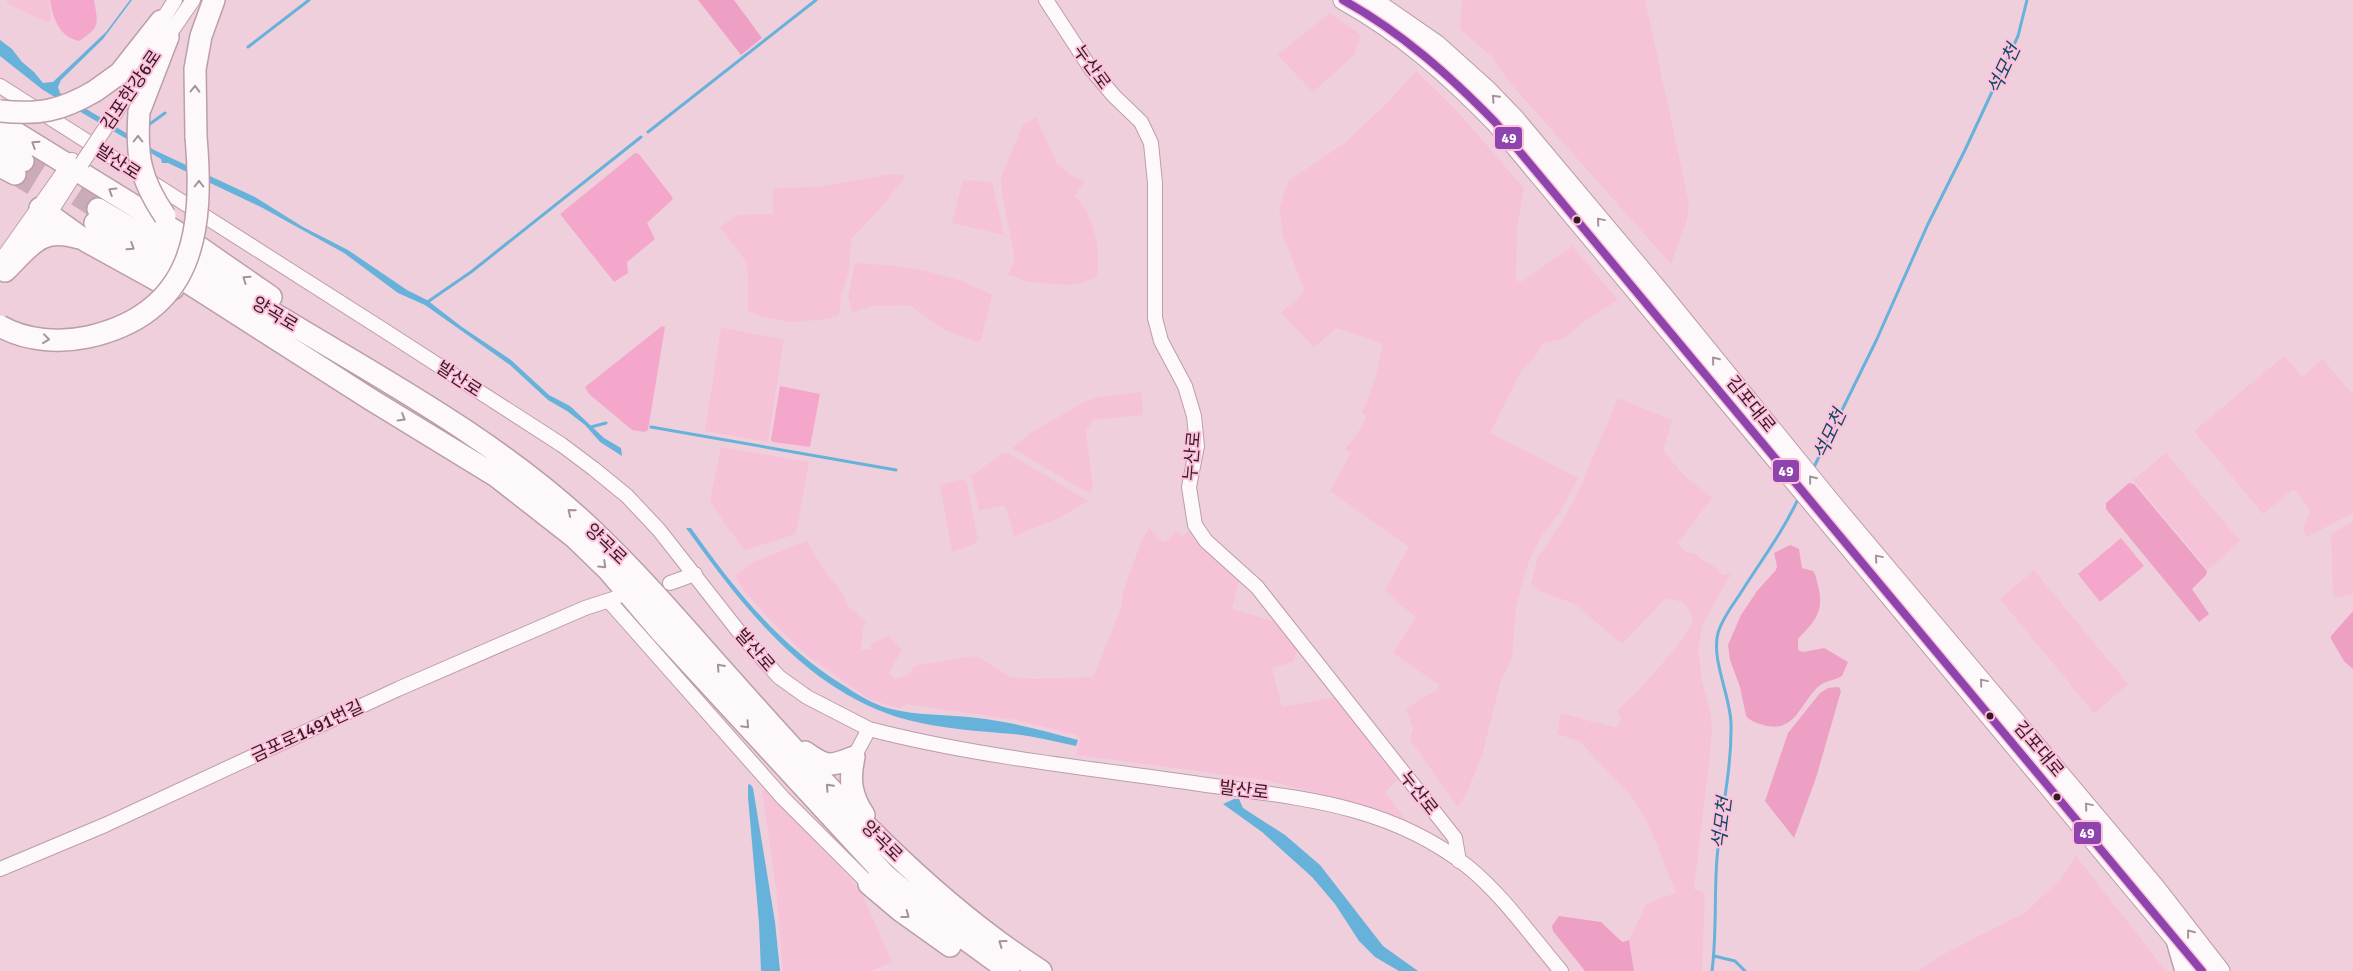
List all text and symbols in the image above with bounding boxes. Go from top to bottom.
water label: 석모천 [1982,39,2027,98]
street label: 누산로 [1068,40,1116,94]
street label: 김포한강6로 [96,45,166,135]
one-way arrow [190,84,200,92]
one-way arrow [1492,94,1501,103]
line badge: 49 [1494,126,1523,150]
text: 49 [1501,130,1517,147]
one-way arrow [133,135,143,142]
street label: 발산로 [91,139,145,185]
one-way arrow [31,141,40,150]
one-way arrow [194,180,204,188]
one-way arrow [108,188,117,198]
unlabelled marker [1572,215,1582,225]
one-way arrow [1598,218,1606,227]
one-way arrow [126,240,135,250]
one-way arrow [242,276,252,285]
street label: 양곡로 [248,292,302,336]
one-way arrow [43,333,51,344]
street label: 발산로 [432,356,486,402]
one-way arrow [1712,357,1720,366]
street label: 김포대로 [1722,371,1780,437]
water label: 석모천 [1808,404,1853,463]
one-way arrow [396,411,405,421]
street label: 누산로 [1179,430,1205,482]
line badge: 49 [1772,459,1800,483]
text: 49 [1778,463,1794,480]
one-way arrow [1809,476,1818,485]
one-way arrow [568,508,577,517]
street label: 양곡로 [580,519,632,569]
one-way arrow [1876,555,1884,564]
one-way arrow [597,559,606,568]
street label: 발산로 [730,624,780,676]
one-way arrow [717,663,726,672]
one-way arrow [1981,679,1989,688]
street label: 금포로1491번길 [247,695,367,767]
unlabelled marker [1985,711,1995,721]
street label: 김포대로 [2009,717,2069,781]
one-way arrow [740,719,749,728]
street label: 누산로 [1395,767,1443,819]
street label: 발산로 [1218,776,1270,804]
one-way arrow [826,784,835,793]
unlabelled marker [2052,792,2062,802]
water label: 석모천 [1707,794,1737,851]
one-way arrow [2084,803,2093,812]
street label: 양곡로 [857,816,907,866]
line badge: 49 [2073,821,2102,845]
text: 49 [2079,825,2095,842]
one-way arrow [900,909,910,918]
one-way arrow [2187,929,2196,939]
one-way arrow [999,940,1008,948]

